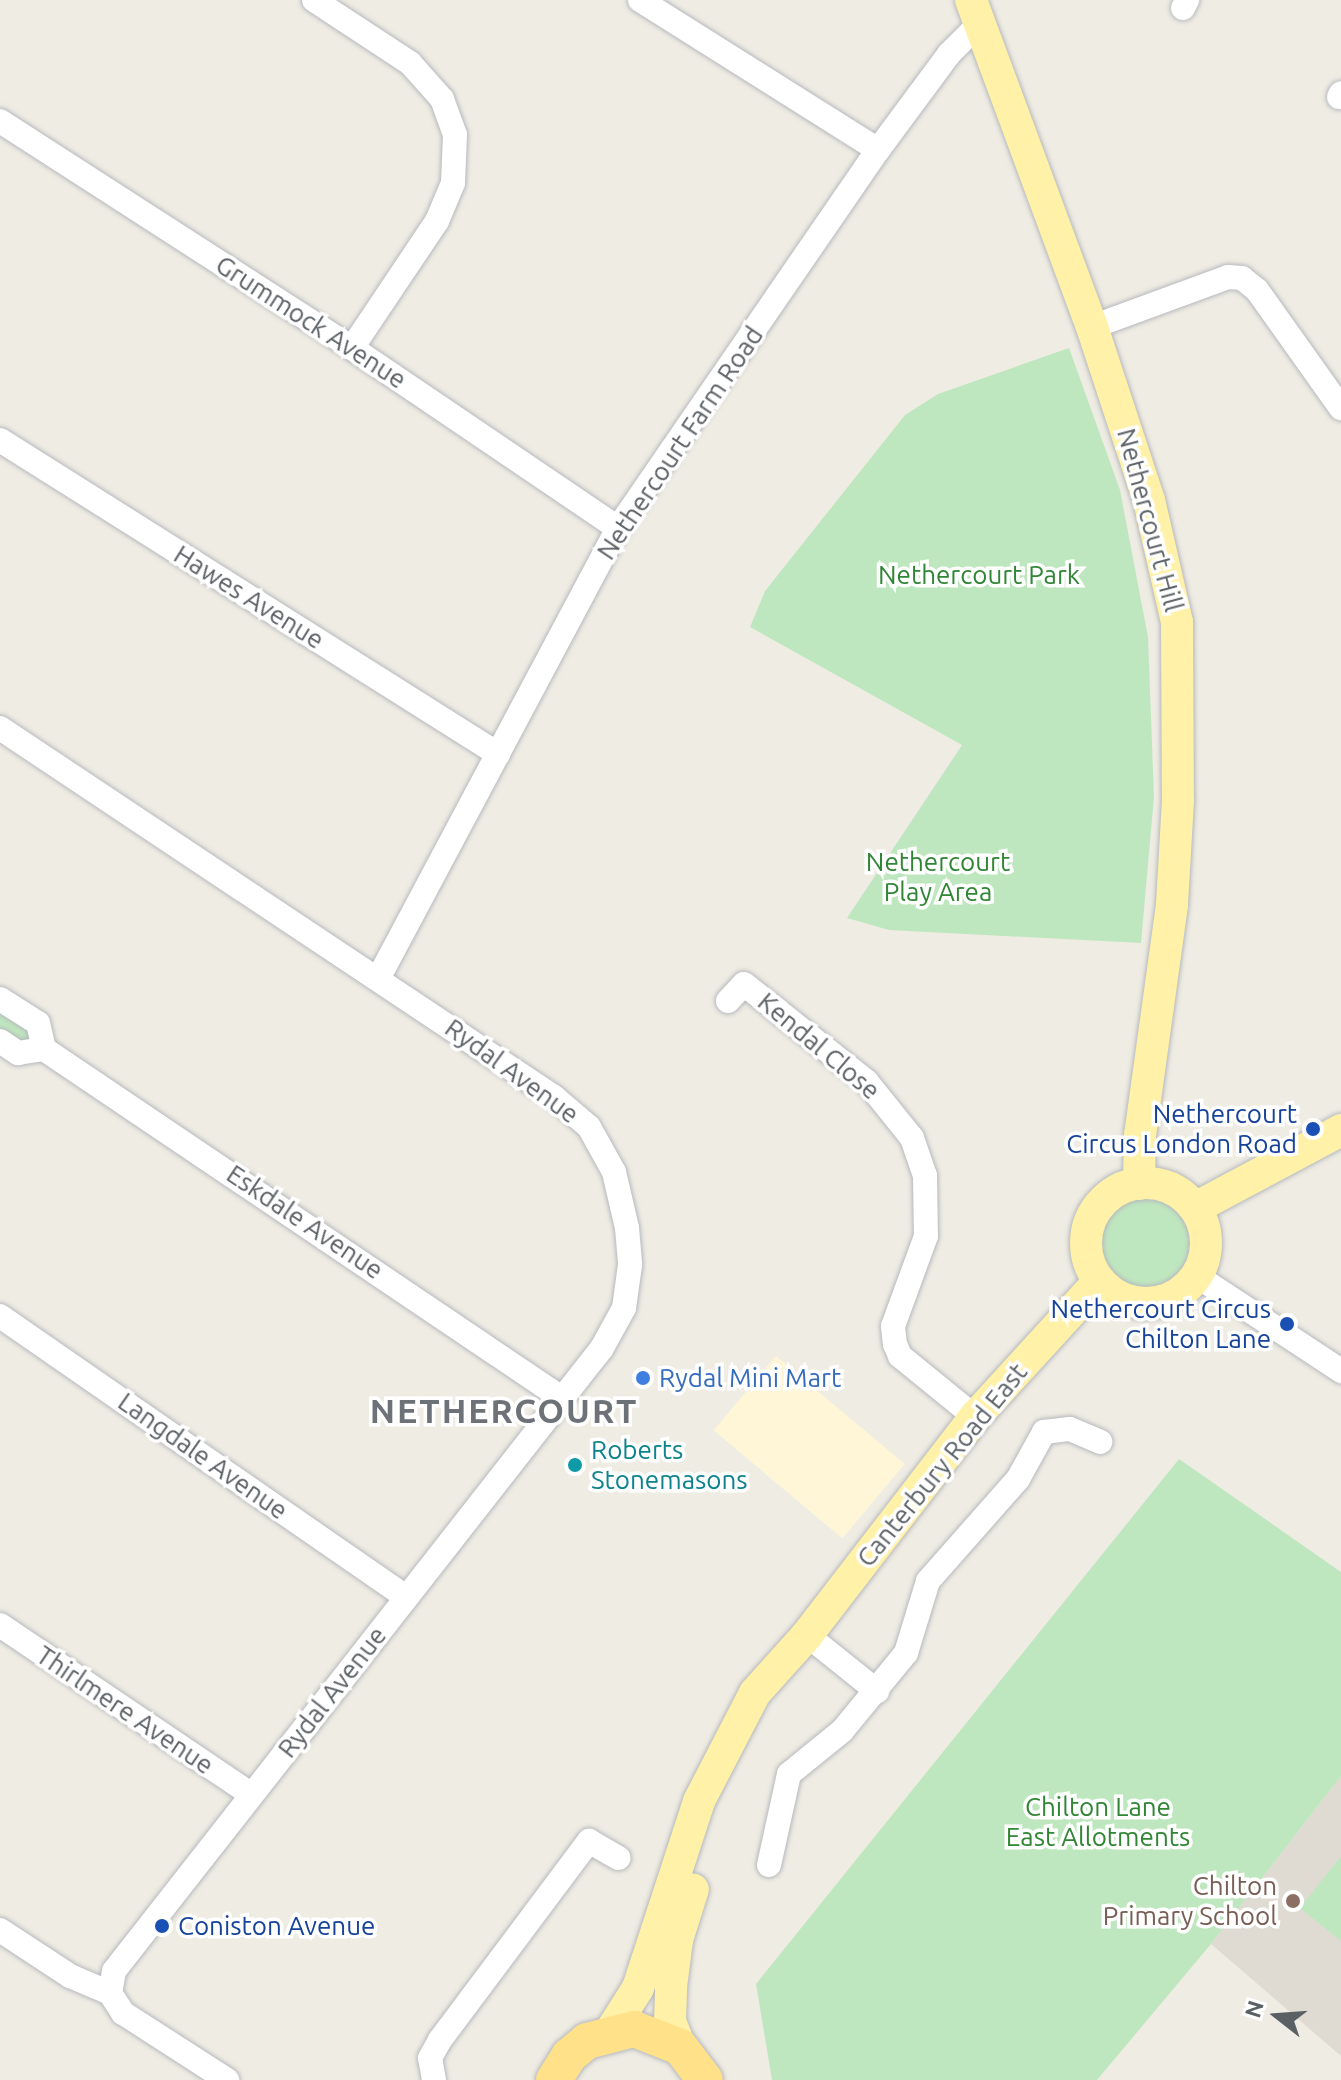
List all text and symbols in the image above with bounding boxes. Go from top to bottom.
street label: Grummock Avenue [210,249,412,395]
street label: Nethercourt Farm Road [590,320,770,566]
street label: Nethercourt Hill [1111,425,1189,615]
street label: Hawes Avenue [168,539,330,655]
park label: Nethercourt Park [878,559,1080,591]
park label: Nethercourt Play Area [866,846,1010,908]
street label: Kendal Close [752,986,886,1106]
street label: Rydal Avenue [439,1012,585,1130]
place label: Nethercourt Circus London Road [1066,1098,1297,1160]
marker: Nethercourt Circus London Road [1304,1120,1322,1138]
street label: Eskdale Avenue [221,1158,389,1286]
place label: Nethercourt Circus Chilton Lane [1050,1293,1271,1354]
marker: Nethercourt Circus Chilton Lane [1278,1315,1296,1333]
street label: Canterbury Road East [850,1357,1034,1573]
place label: Rydal Mini Mart [659,1362,841,1394]
marker: Rydal Mini Mart [634,1369,652,1387]
street label: Langdale Avenue [112,1386,294,1526]
district label: NETHERCOURT [370,1391,638,1431]
place label: Roberts Stonemasons [591,1434,748,1496]
marker: Roberts Stonemasons [566,1456,584,1474]
street label: Rydal Avenue [271,1620,393,1764]
street label: Thirlmere Avenue [31,1639,219,1781]
park label: Chilton Lane East Allotments [1006,1791,1190,1852]
place label: Chilton Primary School [1103,1870,1277,1932]
marker: Chilton Primary School [1284,1892,1302,1910]
place label: Coniston Avenue [178,1910,375,1942]
marker: Coniston Avenue [153,1917,171,1935]
north arrow [1237,1976,1317,2056]
text: N [1239,1997,1268,2020]

